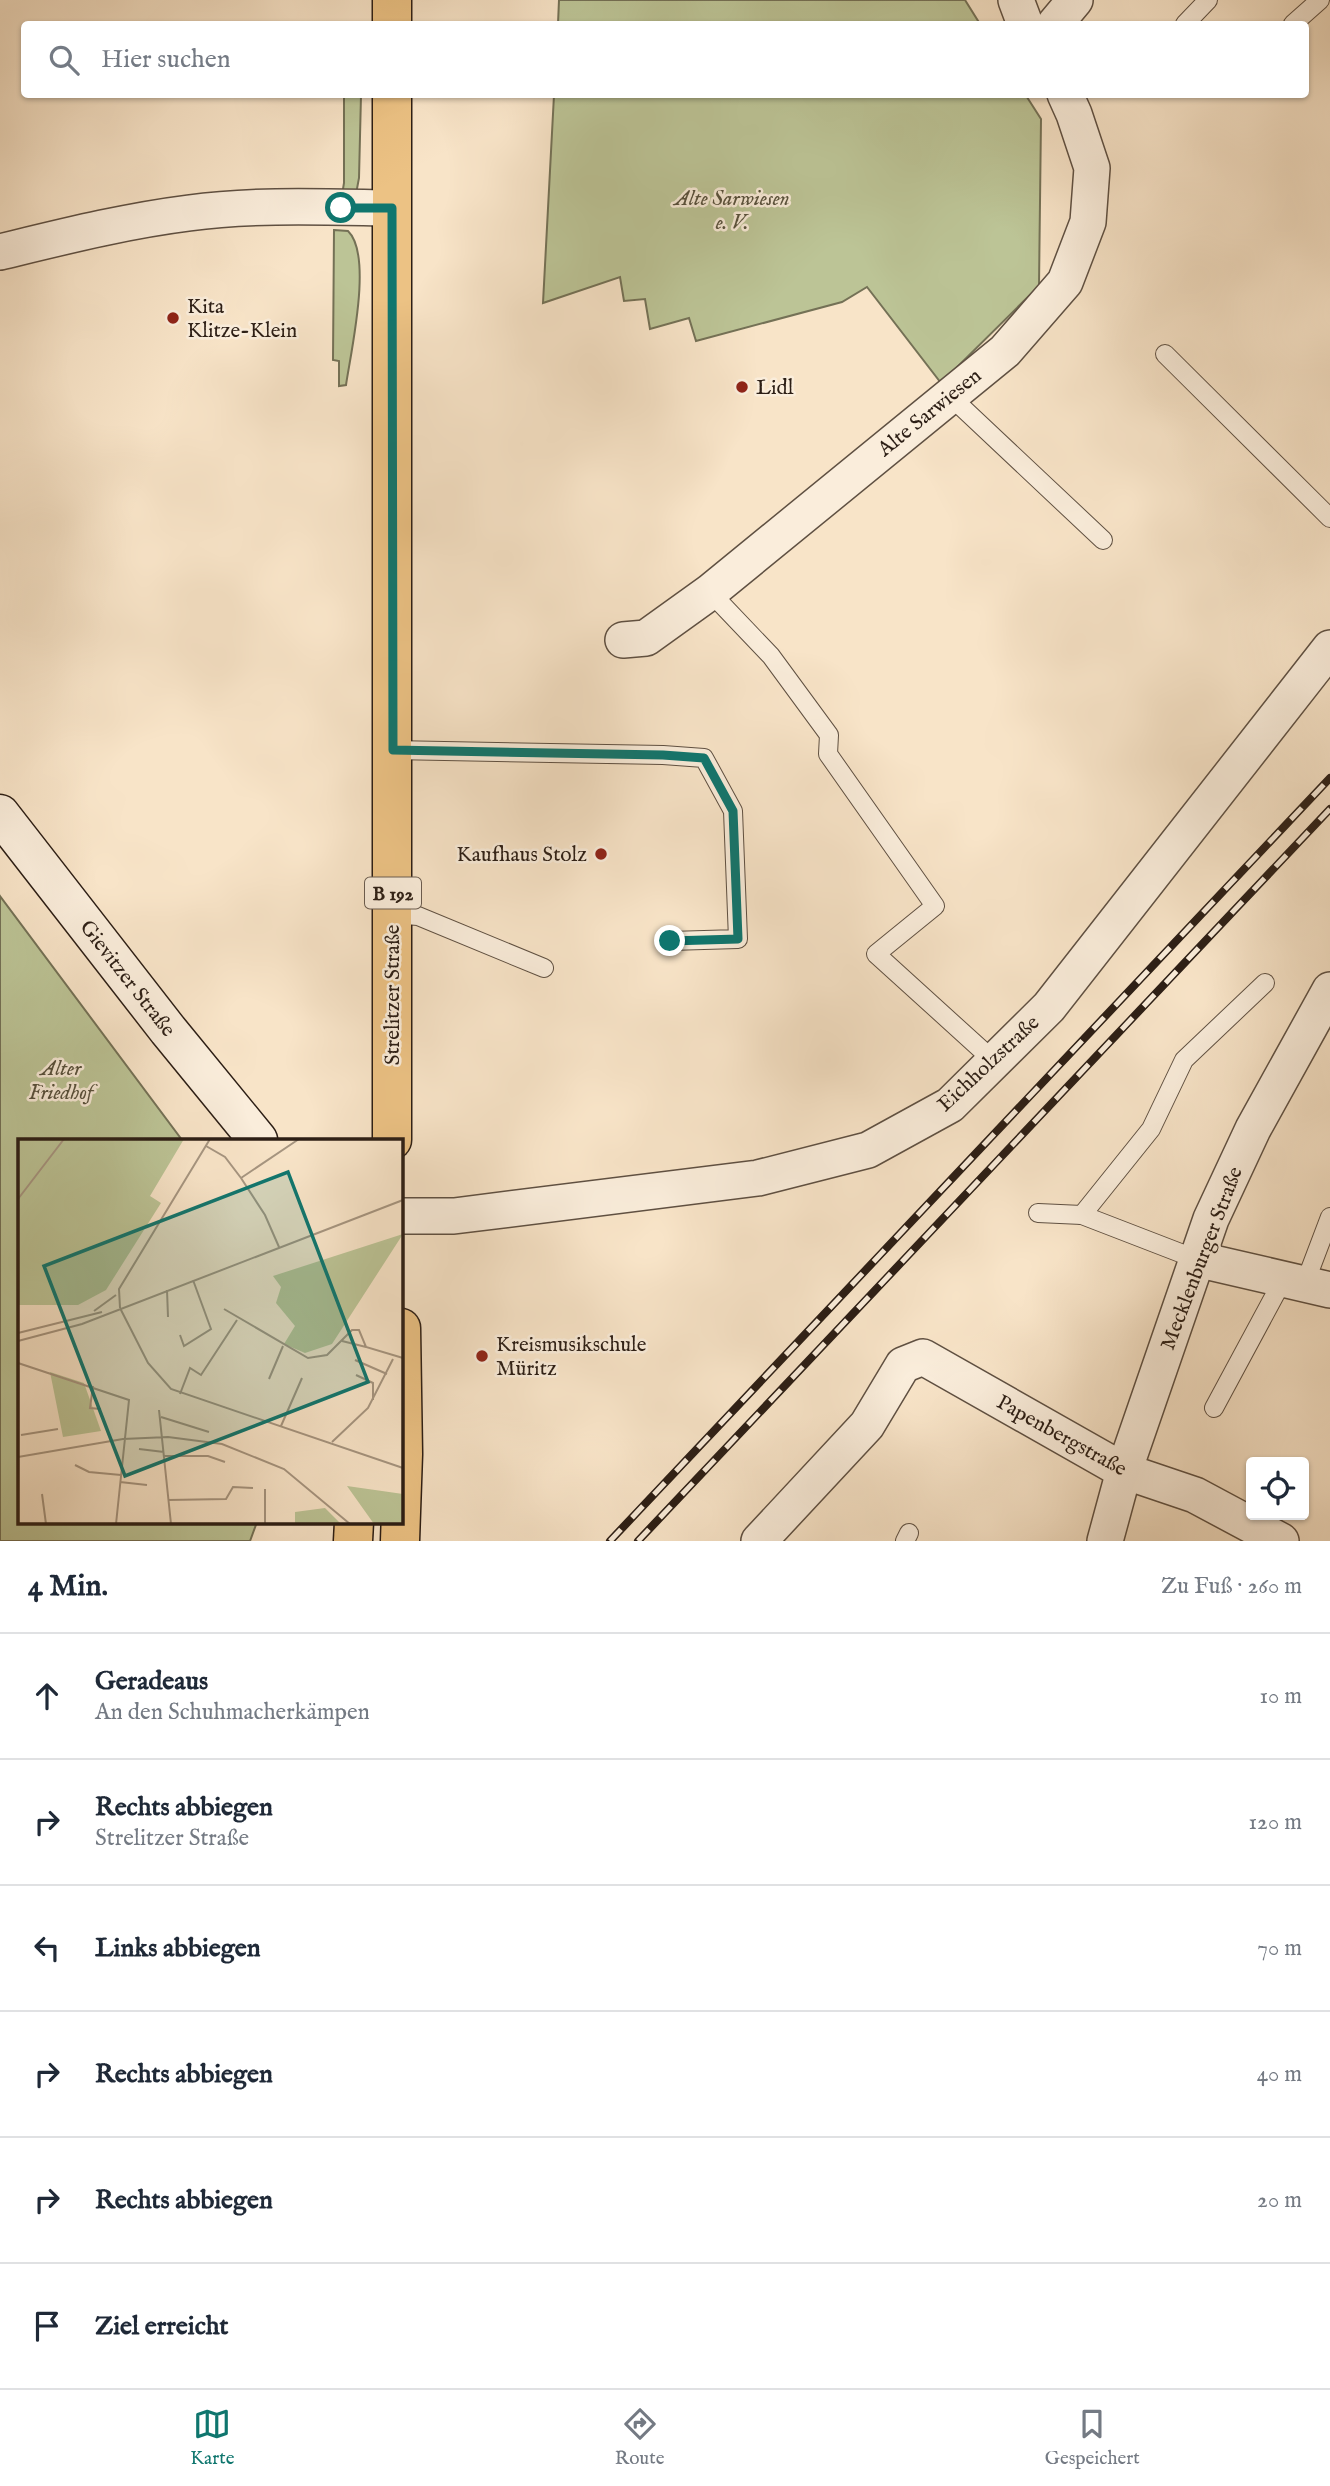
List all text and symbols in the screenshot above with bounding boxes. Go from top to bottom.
search box [21,21,1309,98]
icon: search [45,41,83,79]
text: Hier suchen [101,43,231,76]
park label: Alte Sarwiesen e. V. [672,186,790,237]
route start [325,192,356,223]
place label: Kita Klitze-Klein [187,294,297,345]
marker: Kita Klitze-Klein [165,310,181,326]
street label: Alte Sarwiesen [872,363,987,464]
place label: Lidl [756,375,794,402]
marker: Lidl [734,379,750,395]
place label: Kaufhaus Stolz [456,842,587,869]
marker: Kaufhaus Stolz [593,846,609,862]
road number: B 192 [365,878,421,908]
street label: Gievitzer Straße [73,915,181,1043]
street label: Strelitzer Straße [380,924,407,1065]
route end [654,925,685,956]
street label: Eichholzstraße [932,1010,1046,1118]
park label: Alter Friedhof [29,1056,98,1107]
inset map [18,1139,402,1524]
street label: Mecklenburger Straße [1155,1163,1250,1354]
place label: Kreismusikschule Müritz [496,1332,647,1383]
marker: Kreismusikschule Müritz [474,1348,490,1364]
street label: Papenbergstraße [991,1389,1132,1483]
map controls [1246,1457,1309,1520]
button: locate [1246,1457,1309,1520]
text: 4 Min. [28,1568,108,1606]
text: Zu Fuß · 260 m [1161,1572,1302,1601]
text: Geradeaus [95,1665,208,1698]
icon: ahead [28,1677,66,1715]
text: 10 m [1259,1682,1302,1711]
text: An den Schuhmacherkämpen [95,1698,370,1727]
text: Rechts abbiegen [95,1791,273,1824]
icon: right [28,1803,66,1841]
text: 120 m [1249,1808,1302,1837]
text: Strelitzer Straße [95,1824,249,1853]
icon: left [28,1929,66,1967]
text: Links abbiegen [95,1932,261,1965]
text: 70 m [1257,1934,1302,1963]
icon: right [28,2055,66,2093]
text: Rechts abbiegen [95,2058,273,2091]
text: 40 m [1257,2060,1302,2089]
icon: right [28,2181,66,2219]
text: Rechts abbiegen [95,2184,273,2217]
text: 20 m [1257,2186,1302,2215]
icon: arrive [28,2307,66,2345]
text: Ziel erreicht [95,2310,228,2343]
tab: Karte [190,2405,234,2471]
tab: Route [615,2405,664,2471]
tab: Gespeichert [1045,2405,1140,2471]

